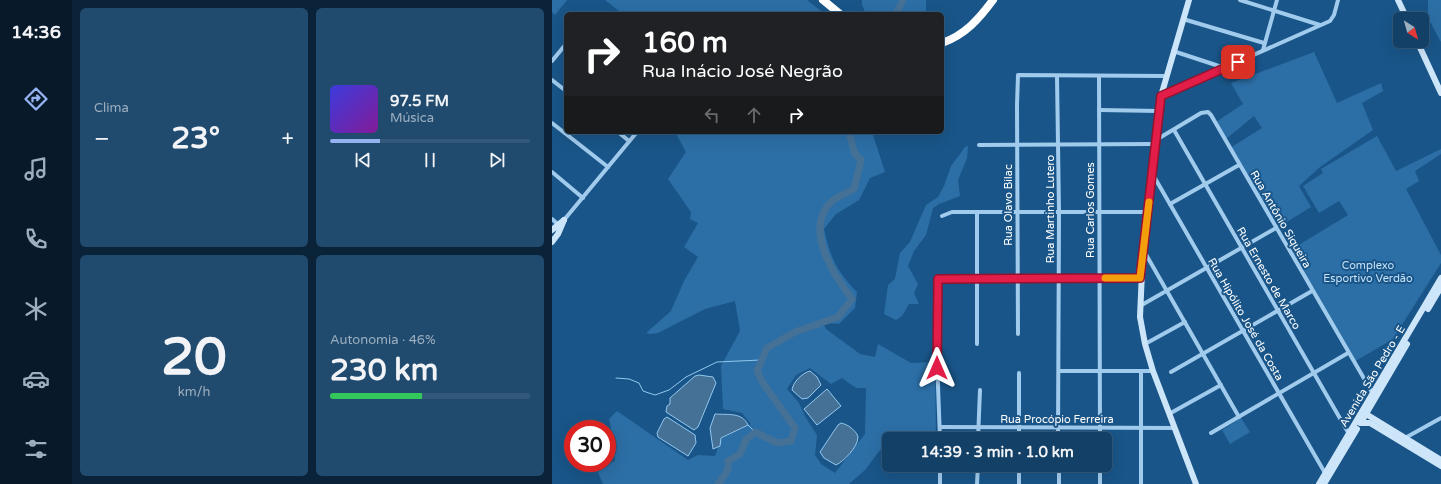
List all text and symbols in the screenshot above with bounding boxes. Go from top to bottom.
north arrow [1393,12,1429,48]
map controls [1393,12,1429,48]
text: 14:36 [11,21,61,43]
text: 160 m [642,26,728,60]
icon: right [576,28,628,80]
pin [1221,45,1255,79]
icon: arrive [1227,51,1249,73]
text: Rua Inácio José Negrão [642,60,843,82]
icon: directions [22,85,50,113]
text: 97.5 FM [390,92,449,110]
text: Clima [94,100,129,116]
icon: left [701,104,723,126]
icon: ahead [743,104,765,126]
icon: right [785,104,807,126]
text: Música [390,110,434,126]
text: 23° [171,120,220,157]
text: − [94,126,110,152]
text: + [282,126,294,152]
icon: previous [352,149,374,171]
icon: pause [419,149,441,171]
icon: next [486,149,508,171]
street label: Rua Martinho Lutero [1044,154,1057,263]
icon: music [22,155,50,183]
street label: Rua Carlos Gomes [1084,162,1097,258]
street label: Rua Olavo Bilac [1002,164,1015,246]
street label: Rua Antônio Siqueira [1247,168,1314,270]
icon: phone [22,225,50,253]
street label: Rua Ernesto de Marco [1234,225,1303,332]
street label: Rua Hipólito José da Costa [1205,256,1286,383]
park label: Complexo Esportivo Verdão [1323,259,1413,285]
icon: climate [22,295,50,323]
street label: Avenida São Pedro - E [1337,323,1408,429]
text: 20 [161,326,227,389]
text: Autonomia · 46% [330,332,436,348]
position arrow [916,347,958,389]
text: 230 km [330,352,438,389]
icon: car [22,365,50,393]
text: km/h [178,384,210,400]
street label: Rua Procópio Ferreira [1000,413,1114,426]
speed limit sign: 30 [564,420,616,472]
icon: filters [22,435,50,463]
text: 14:39 · 3 min · 1.0 km [920,443,1074,461]

